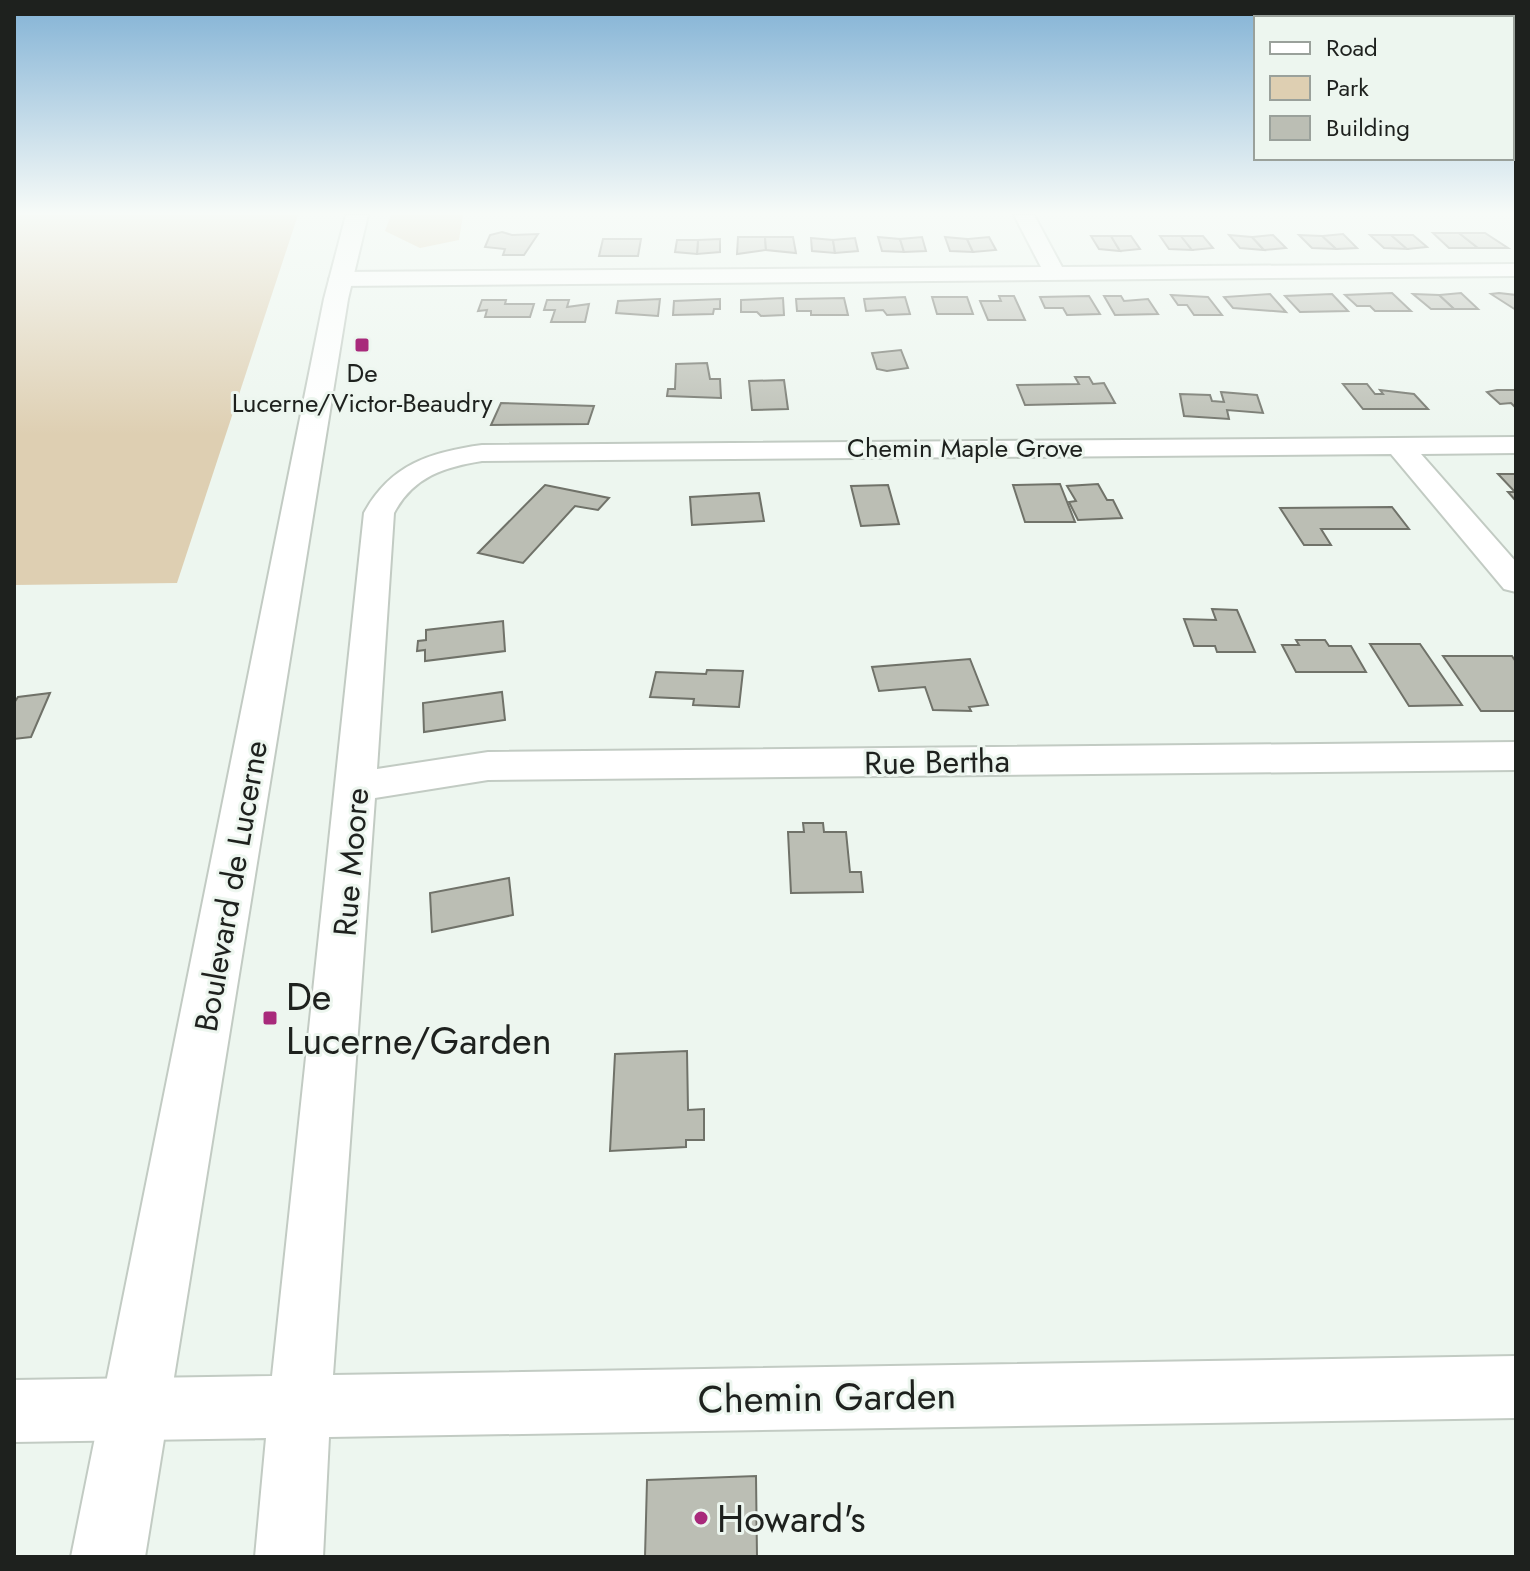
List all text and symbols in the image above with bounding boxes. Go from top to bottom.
legend [1254,16,1514,160]
text: Road [1326,30,1378,65]
text: Park [1326,70,1369,105]
text: Building [1326,110,1410,145]
marker: De Lucerne/Victor-Beaudry [353,336,371,354]
place label: De Lucerne/Victor-Beaudry [232,354,493,422]
street label: Chemin Maple Grove [847,429,1083,467]
street label: Boulevard de Lucerne [183,737,279,1035]
street label: Rue Bertha [864,738,1010,786]
street label: Rue Moore [322,786,380,938]
place label: De Lucerne/Garden [286,969,552,1068]
marker: De Lucerne/Garden [261,1009,279,1027]
street label: Chemin Garden [697,1367,957,1427]
place label: Howard's [717,1491,866,1546]
marker: Howard's [692,1509,710,1527]

